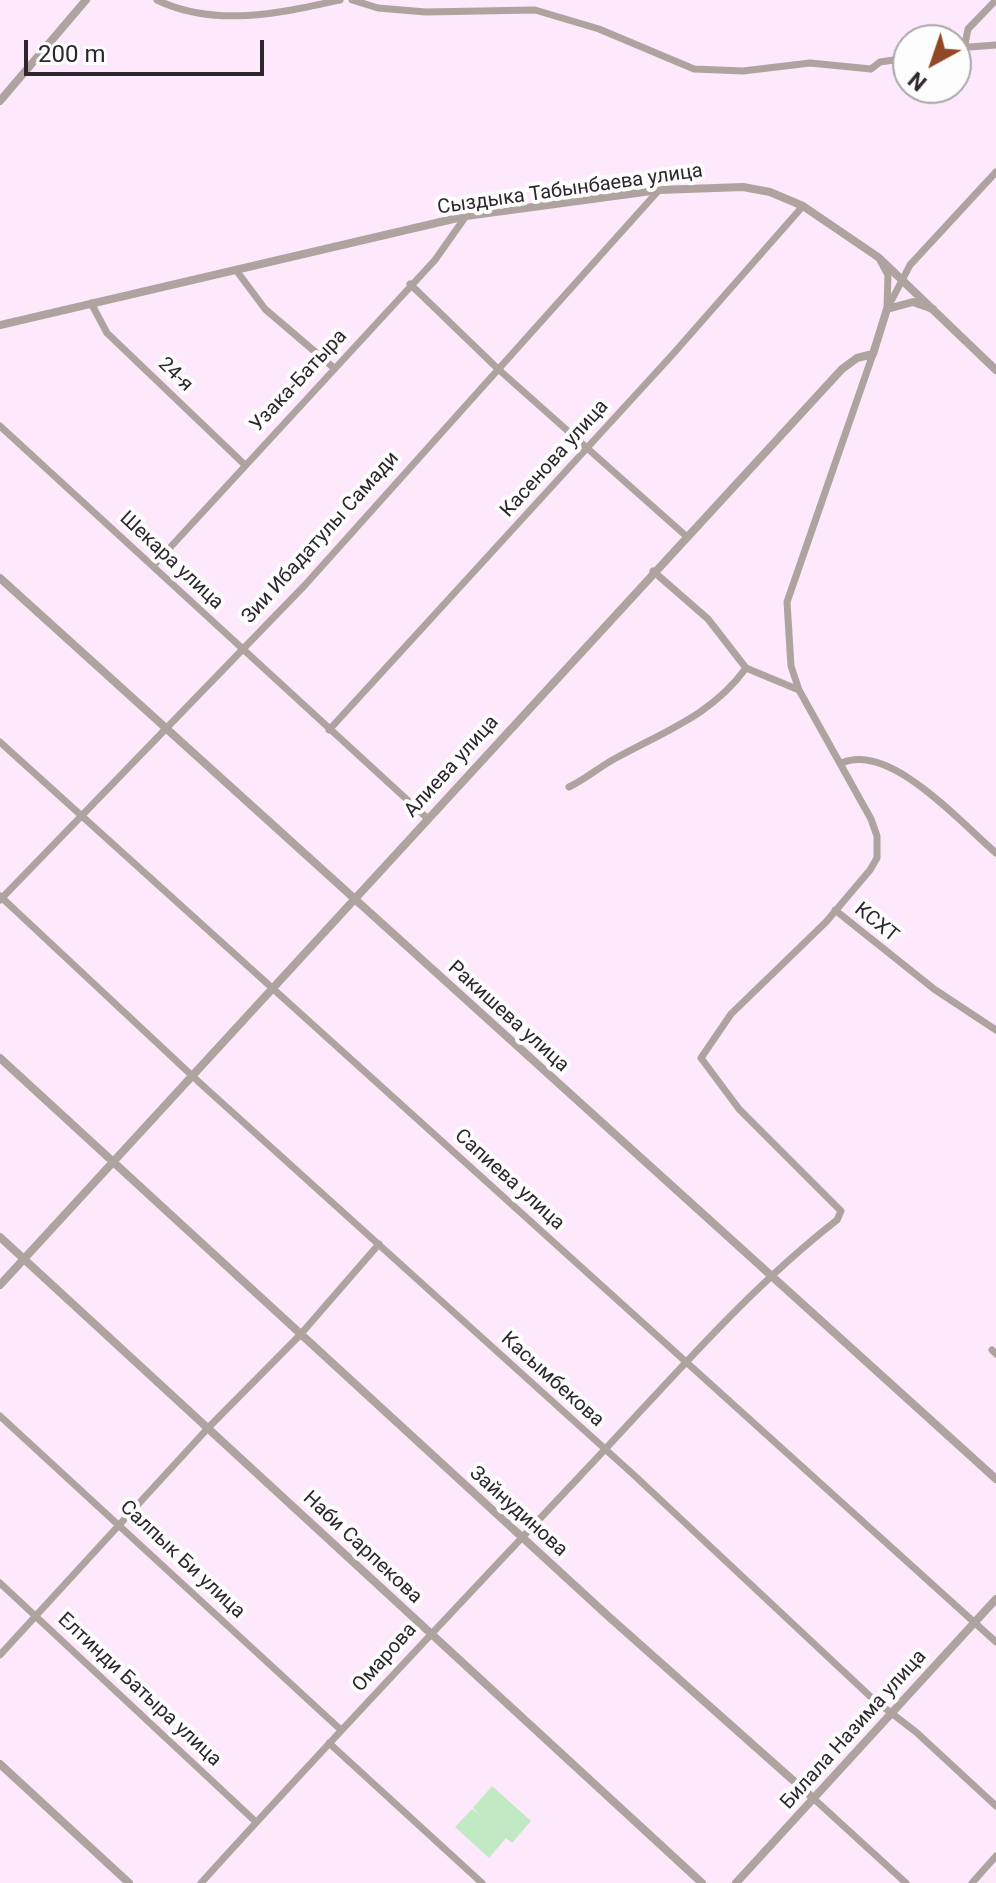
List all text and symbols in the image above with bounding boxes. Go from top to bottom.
scale bar [28,24,268,74]
north arrow [892,24,972,104]
text: 200 m [38,40,105,68]
text: N [904,67,932,96]
street label: Сыздыка Табынбаева улица [436,160,704,220]
street label: Узака-Батыра [246,325,352,437]
street label: 24-я [153,353,197,397]
street label: Касенова улица [496,395,614,523]
street label: Зии Ибадатулы Самади [237,447,405,629]
street label: Шекара улица [114,507,228,615]
street label: Алиева улица [400,711,504,823]
street label: КСХТ [849,898,903,948]
street label: Ракишева улица [442,956,574,1078]
street label: Сапиева улица [449,1124,569,1236]
street label: Касымбекова [495,1327,609,1433]
street label: Зайнудинова [464,1462,572,1562]
street label: Наби Сарпекова [297,1487,427,1609]
street label: Салпык Би улица [114,1496,250,1624]
street label: Елтинди Батыра улица [52,1608,226,1772]
street label: Омарова [348,1619,422,1697]
street label: Билала Назима улица [776,1645,932,1815]

